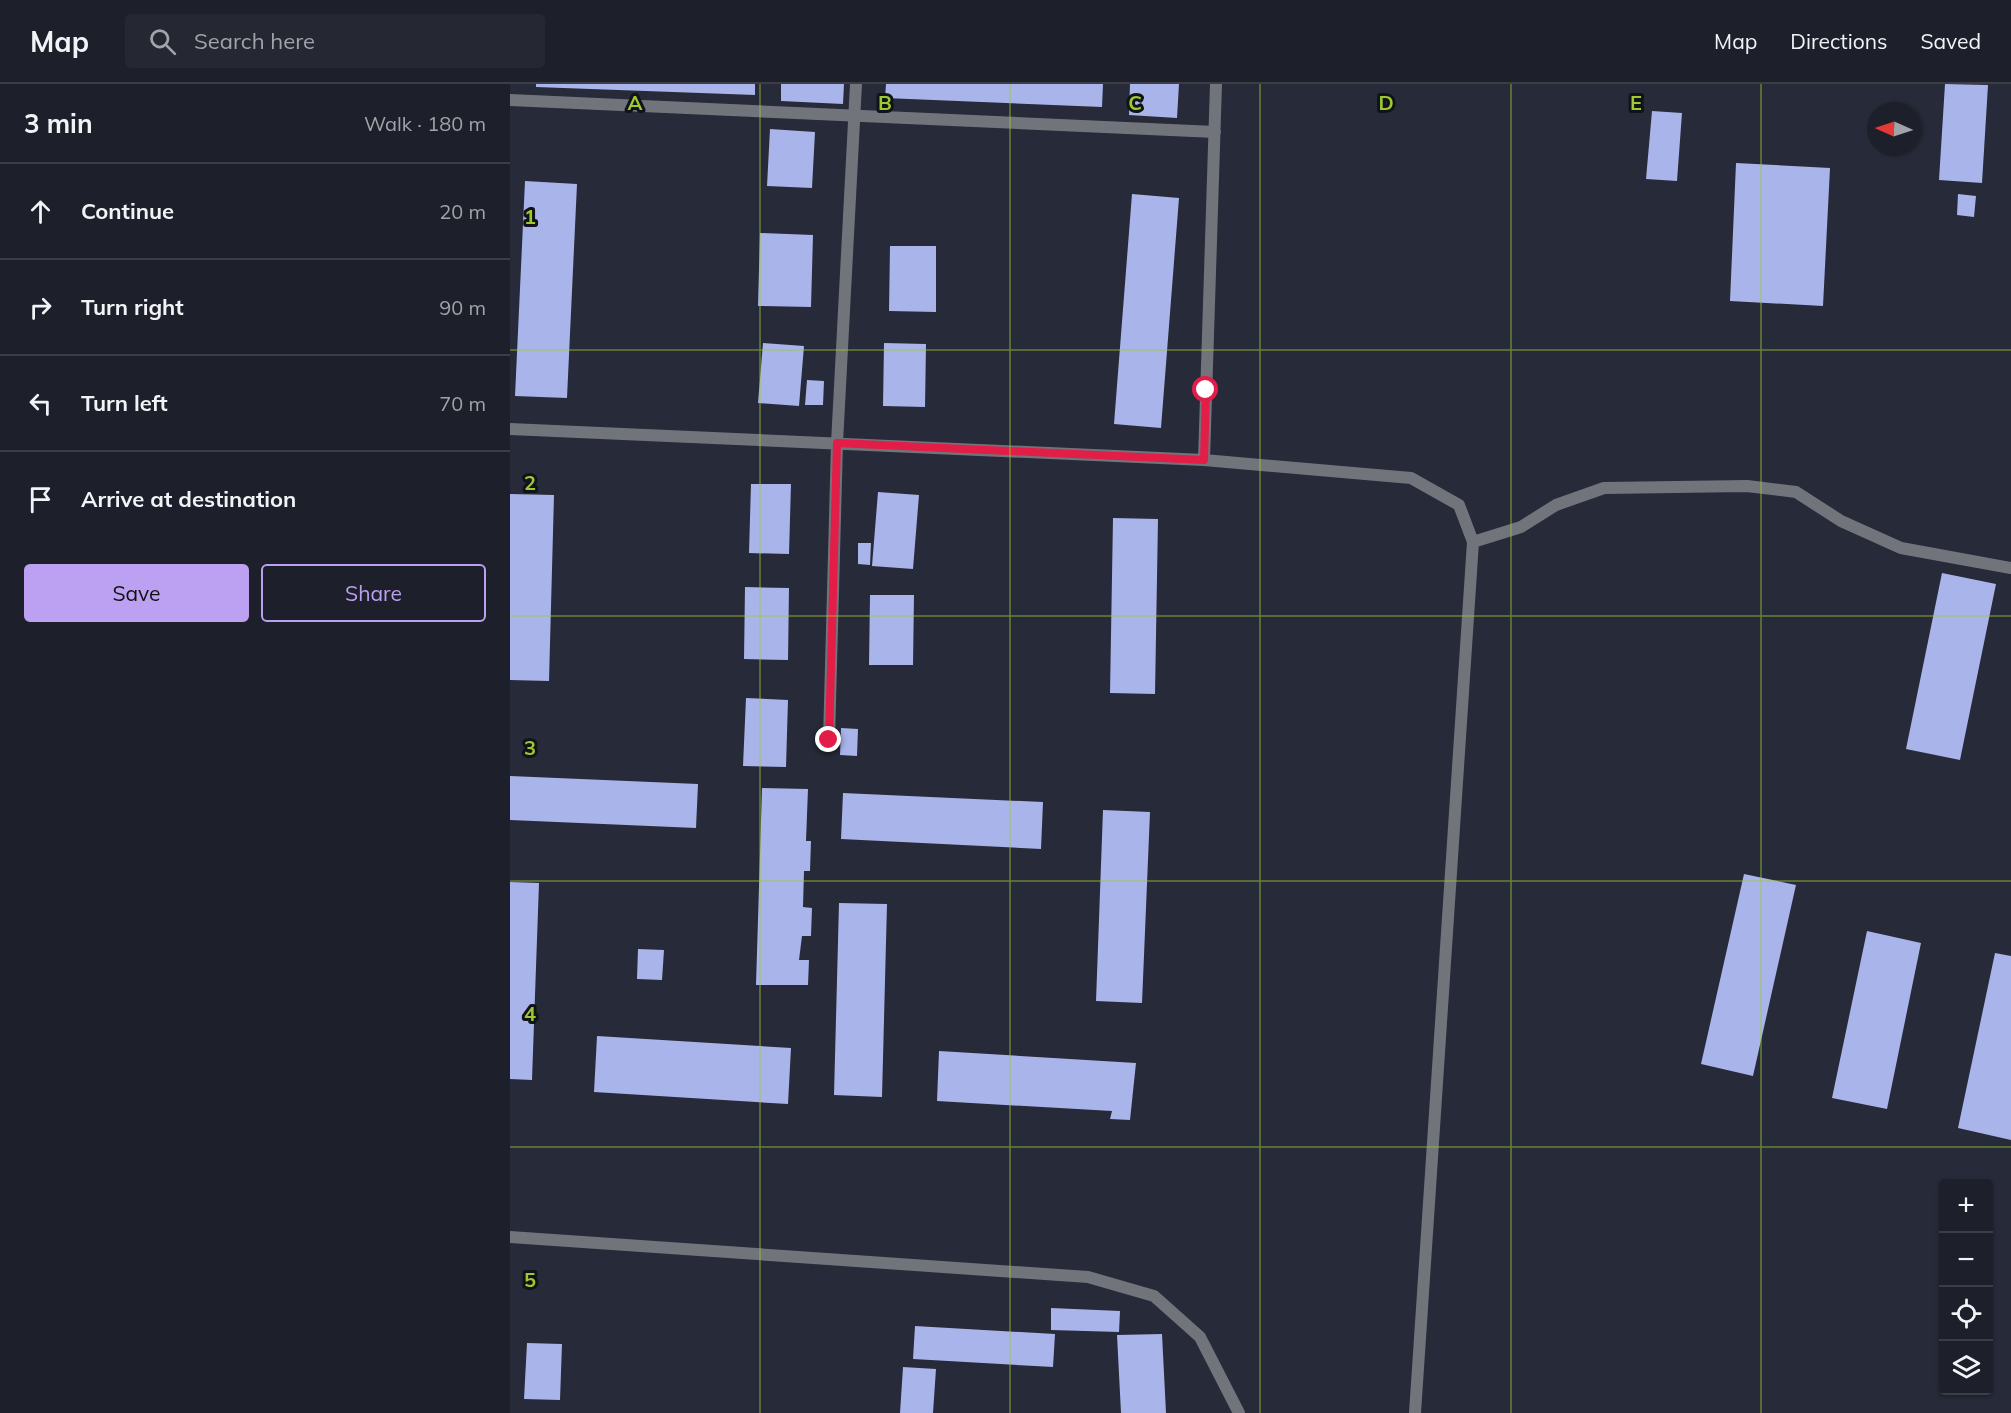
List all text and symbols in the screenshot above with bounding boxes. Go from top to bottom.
search box [125,14,545,68]
text: Map [30,24,89,59]
icon: search [146,25,179,58]
text: Search here [194,27,315,55]
text: Map [1714,28,1757,54]
text: Directions [1790,28,1887,54]
text: Saved [1920,28,1981,54]
text: A [628,90,643,115]
text: B [878,90,892,115]
text: C [1128,90,1142,115]
text: D [1378,90,1394,115]
text: E [1630,90,1642,115]
north arrow [1867,102,1921,156]
text: 3 min [24,107,93,140]
text: Walk · 180 m [364,111,486,136]
icon: ahead [24,195,57,228]
text: Continue [81,197,174,225]
text: 20 m [439,199,486,224]
text: 1 [524,204,536,229]
icon: right [24,291,57,324]
text: Turn right [81,293,184,321]
text: 90 m [439,295,486,320]
route start [1192,376,1218,402]
icon: left [24,387,57,420]
text: Turn left [81,389,168,417]
text: 70 m [439,391,486,416]
text: 2 [524,470,536,495]
icon: arrive [24,483,57,516]
text: Arrive at destination [81,485,296,513]
button: Save [24,564,249,622]
button: Share [261,564,486,622]
route end [815,726,841,752]
text: 3 [524,735,536,760]
text: 4 [524,1001,536,1026]
map controls [1939,1179,1993,1395]
button: + [1939,1179,1993,1233]
button: − [1939,1233,1993,1287]
text: 5 [524,1267,536,1292]
button: locate [1939,1287,1993,1341]
button: layers [1939,1341,1993,1395]

